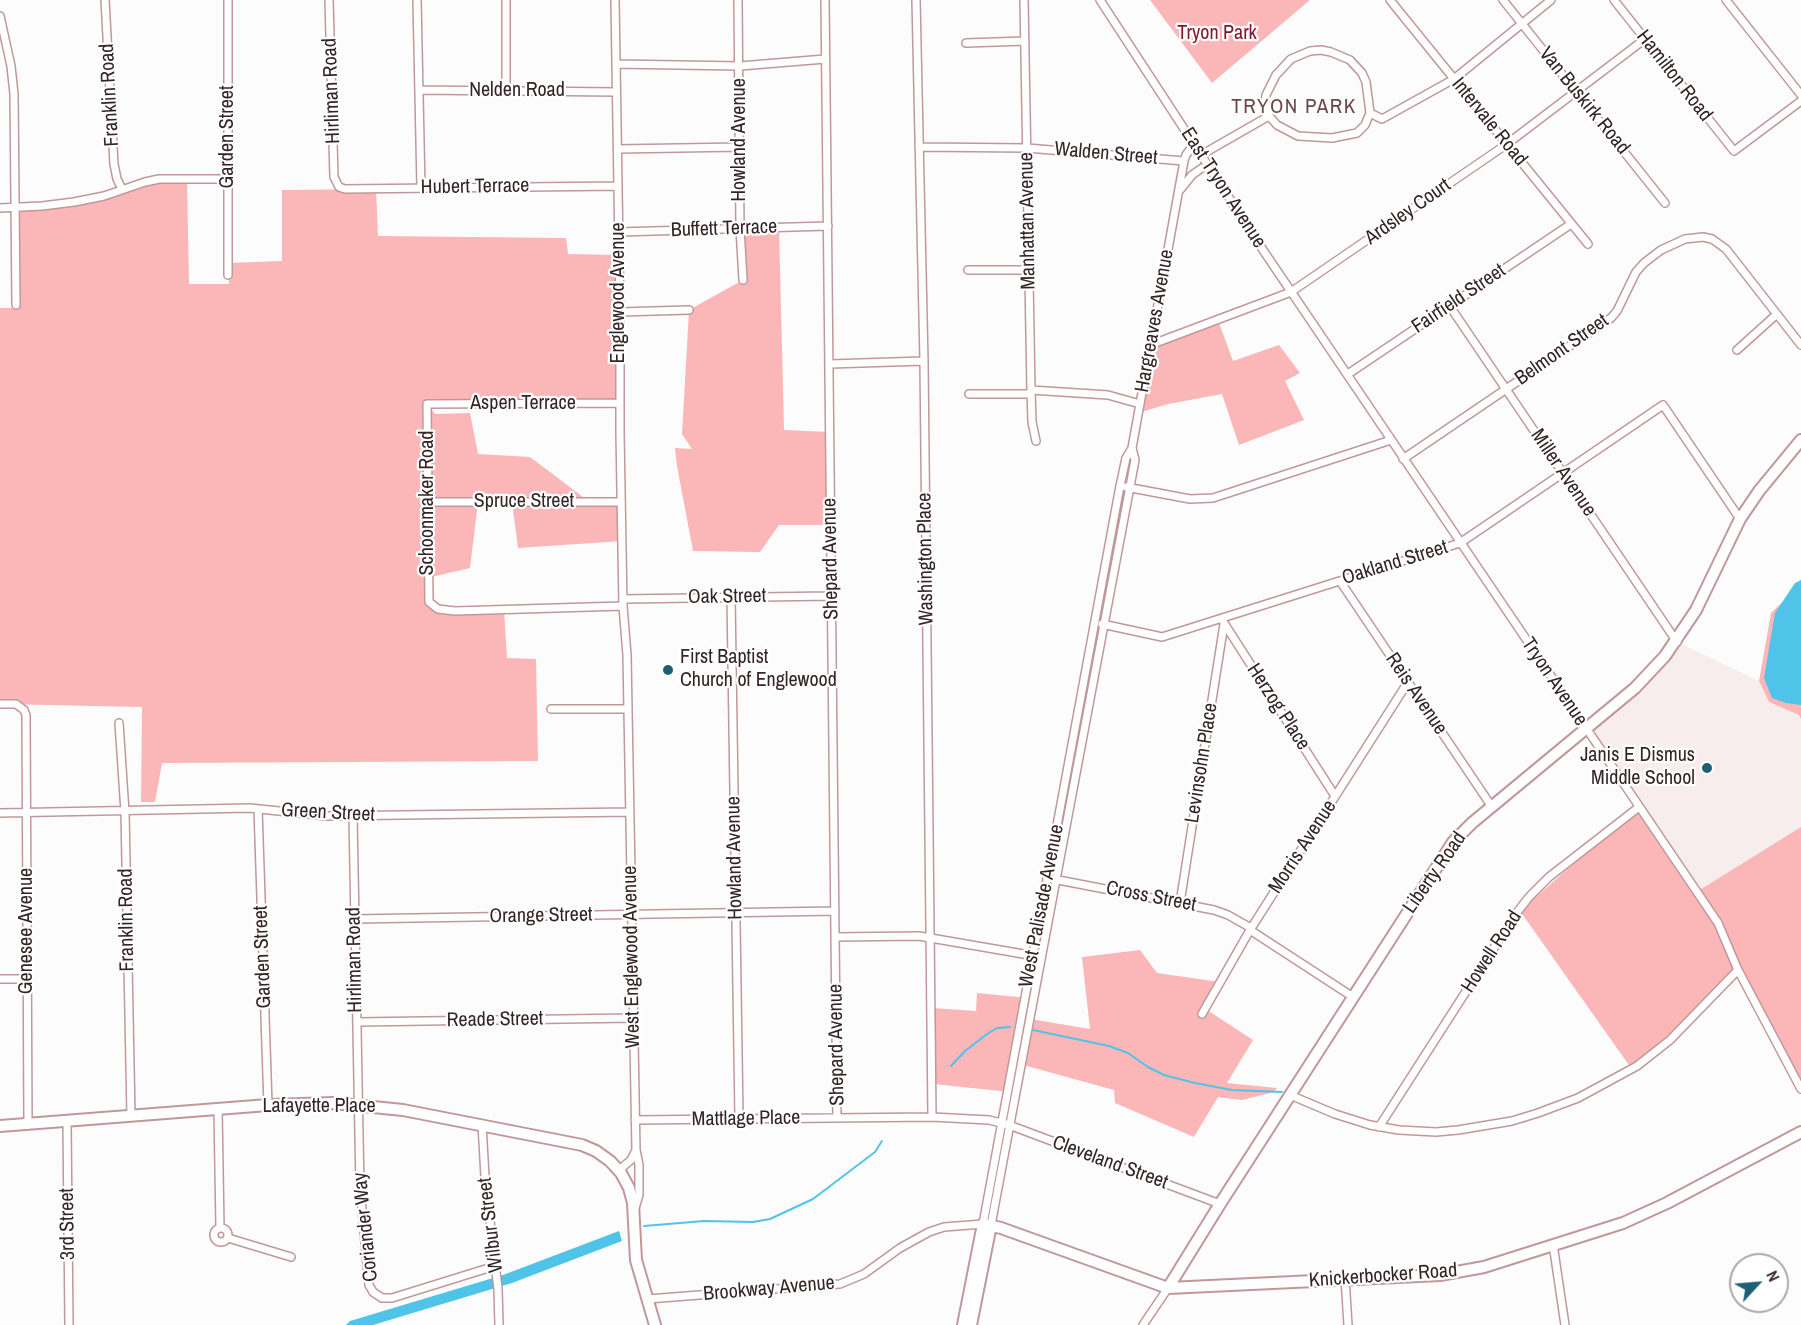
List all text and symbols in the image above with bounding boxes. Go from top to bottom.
park label: Tryon Park [1177,22,1257,46]
street label: Hamilton Road [1631,26,1717,126]
street label: Hirliman Road [318,38,346,144]
street label: Franklin Road [95,43,125,147]
street label: Van Buskirk Road [1533,43,1635,159]
street label: Intervale Road [1446,73,1532,171]
street label: Howland Avenue [728,78,752,202]
street label: Nelden Road [469,79,565,103]
street label: Garden Street [216,85,240,189]
district label: TRYON PARK [1231,94,1357,120]
street label: East Tryon Avenue [1175,123,1271,253]
street label: Walden Street [1053,138,1159,170]
street label: Manhattan Avenue [1015,152,1041,290]
street label: Hubert Terrace [421,174,529,200]
street label: Ardsley Court [1360,174,1456,250]
street label: Buffett Terrace [670,215,778,243]
street label: Englewood Avenue [607,222,631,364]
street label: Hargreaves Avenue [1131,248,1179,394]
street label: Fairfield Street [1408,259,1510,339]
street label: Belmont Street [1511,309,1613,391]
street label: Aspen Terrace [470,392,576,416]
street label: Miller Avenue [1525,425,1601,521]
street label: Schoonmaker Road [416,431,440,575]
street label: Spruce Street [474,490,574,514]
street label: Washington Place [913,493,939,625]
street label: Shepard Avenue [818,498,844,620]
street label: Oakland Street [1339,536,1451,590]
street label: Oak Street [688,584,766,610]
street label: Tryon Avenue [1516,633,1592,731]
place label: First Baptist Church of Englewood [680,646,837,693]
street label: Reis Avenue [1380,648,1452,740]
street label: Herzog Place [1241,659,1315,755]
marker: First Baptist Church of Englewood [661,663,675,677]
street label: Levinsohn Place [1181,701,1223,825]
place label: Janis E Dismus Middle School [1580,744,1695,791]
marker: Janis E Dismus Middle School [1700,761,1714,775]
street label: Howland Avenue [722,796,748,920]
street label: Morris Avenue [1264,796,1342,898]
street label: Green Street [280,799,376,827]
street label: West Palisade Avenue [1014,823,1070,989]
street label: Liberty Road [1398,828,1472,918]
street label: West Englewood Avenue [618,865,646,1049]
street label: Genesee Avenue [15,868,39,994]
street label: Franklin Road [114,868,140,972]
street label: Cross Street [1104,877,1198,917]
street label: Orange Street [489,903,593,929]
street label: Garden Street [249,905,277,1009]
street label: Howell Road [1457,906,1527,998]
street label: Hirliman Road [342,907,368,1013]
street label: Shepard Avenue [824,984,850,1106]
street label: Reade Street [446,1007,544,1033]
street label: Lafayette Place [262,1095,376,1119]
street label: Mattlage Place [692,1106,800,1132]
street label: Cleveland Street [1049,1131,1171,1195]
street label: Coriander Way [348,1171,384,1283]
street label: Wilbur Street [473,1176,509,1274]
street label: 3rd Street [55,1188,81,1260]
north arrow [1729,1253,1789,1313]
street label: Knickerbocker Road [1308,1259,1458,1293]
text: N [1761,1267,1785,1285]
street label: Brookway Avenue [702,1271,836,1307]

